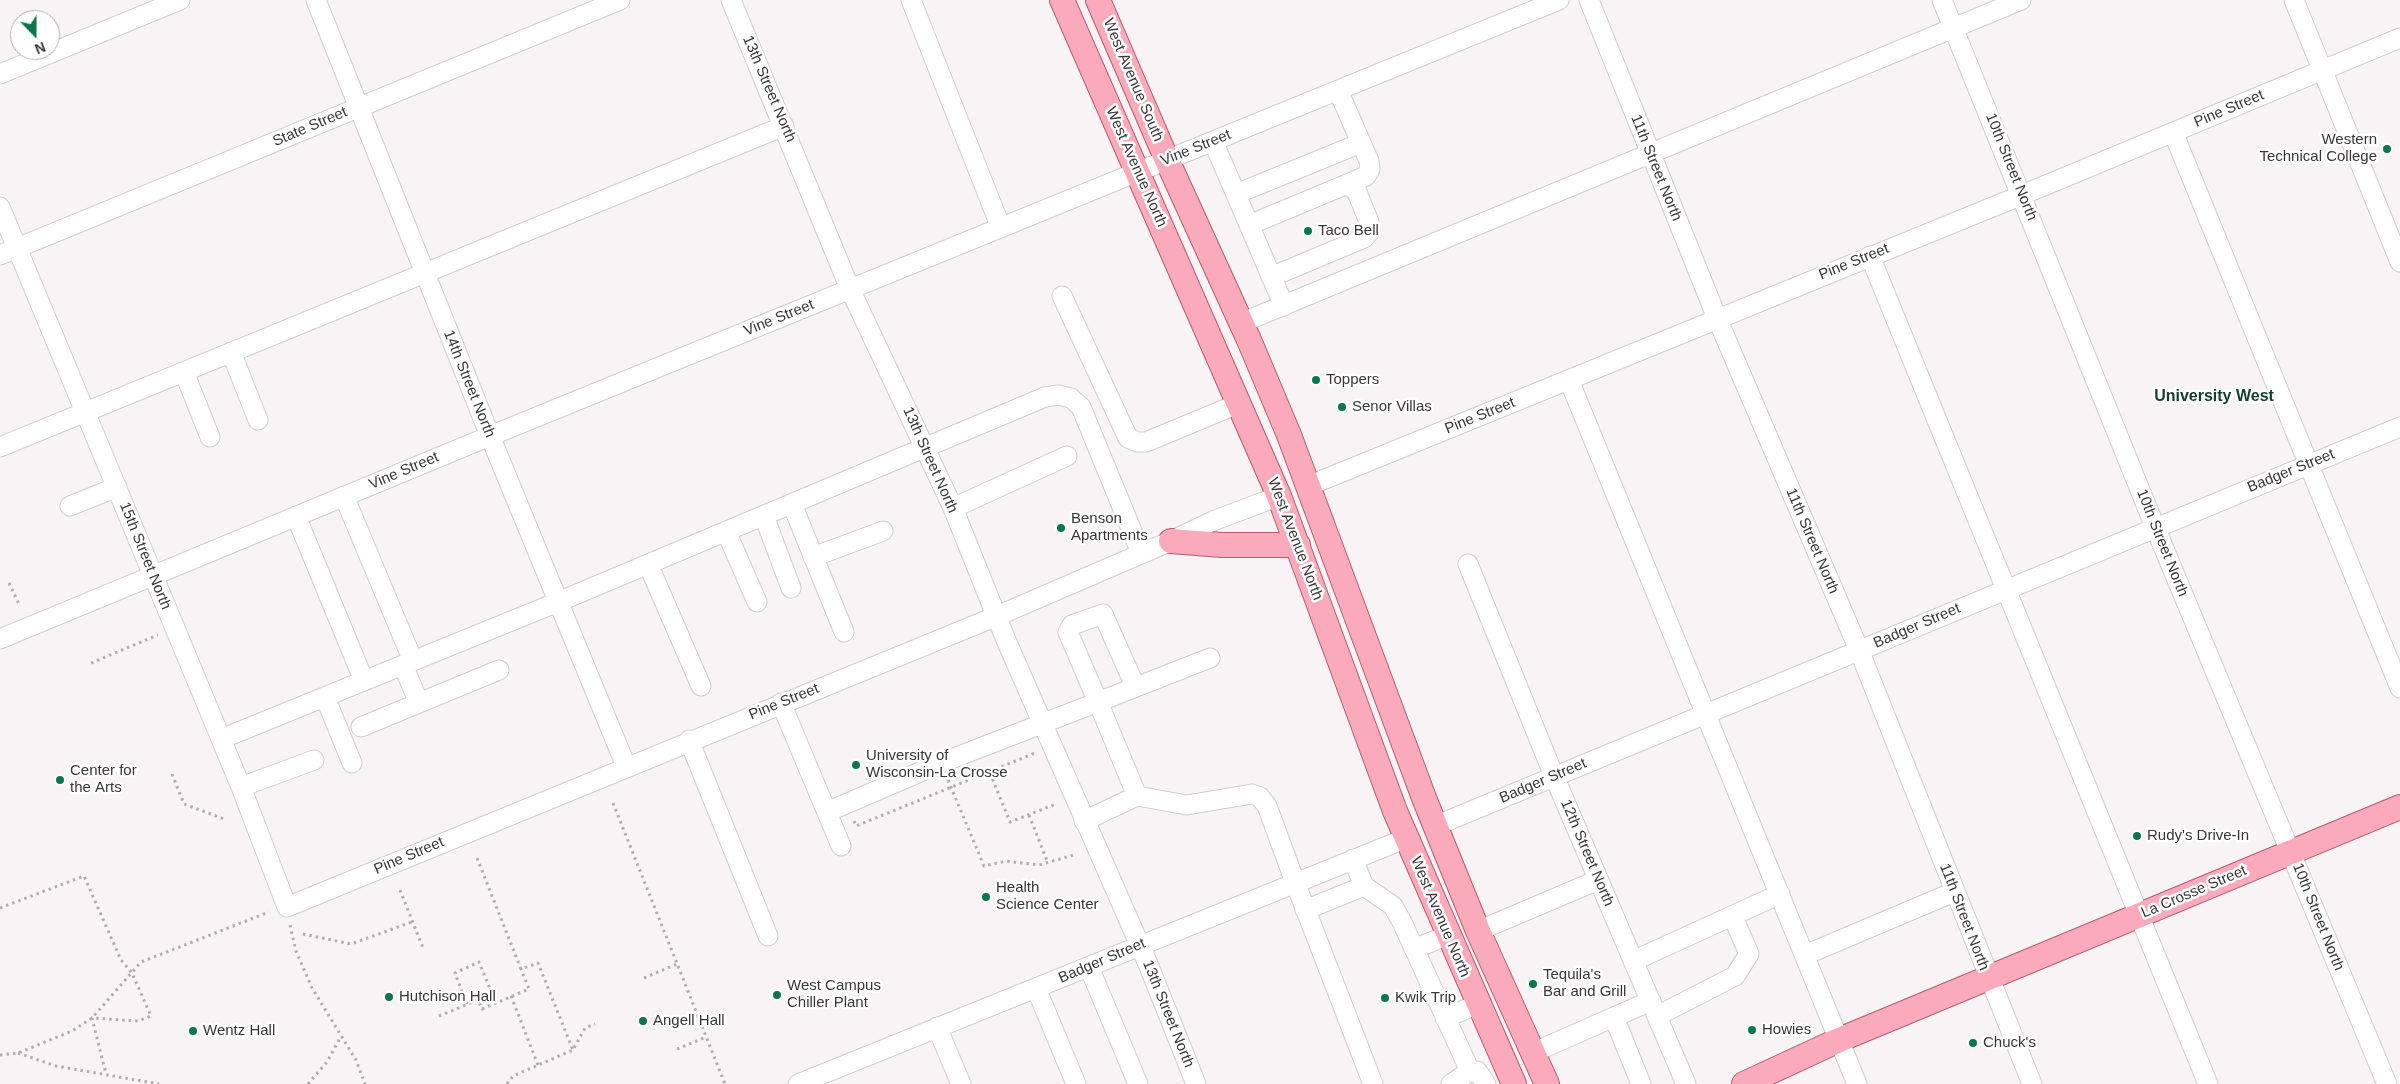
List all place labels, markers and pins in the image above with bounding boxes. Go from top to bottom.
place label: Western Technical College [2259,131,2377,166]
marker: Western Technical College [2381,143,2393,155]
place label: Taco Bell [1318,222,1379,240]
marker: Taco Bell [1302,225,1314,237]
place label: Toppers [1326,371,1379,389]
marker: Toppers [1310,374,1322,386]
place label: Senor Villas [1352,398,1432,416]
marker: Senor Villas [1336,401,1348,413]
place label: Benson Apartments [1071,510,1148,545]
marker: Benson Apartments [1055,522,1067,534]
place label: University of Wisconsin-La Crosse [866,747,1008,782]
marker: University of Wisconsin-La Crosse [850,759,862,771]
place label: Center for the Arts [70,762,137,797]
marker: Center for the Arts [54,774,66,786]
place label: Rudy's Drive-In [2147,827,2249,845]
marker: Rudy's Drive-In [2131,830,2143,842]
place label: Health Science Center [996,879,1099,914]
marker: Health Science Center [980,891,992,903]
place label: Tequila's Bar and Grill [1543,966,1626,1001]
place label: West Campus Chiller Plant [787,977,881,1012]
marker: Tequila's Bar and Grill [1527,978,1539,990]
place label: Hutchison Hall [399,988,496,1006]
marker: West Campus Chiller Plant [771,989,783,1001]
place label: Kwik Trip [1395,989,1456,1007]
marker: Hutchison Hall [383,991,395,1003]
marker: Kwik Trip [1379,992,1391,1004]
place label: Angell Hall [653,1012,725,1030]
marker: Angell Hall [637,1015,649,1027]
place label: Howies [1762,1021,1811,1039]
place label: Wentz Hall [203,1022,275,1040]
marker: Howies [1746,1024,1758,1036]
marker: Wentz Hall [187,1025,199,1037]
place label: Chuck's [1983,1034,2036,1052]
marker: Chuck's [1967,1037,1979,1049]

